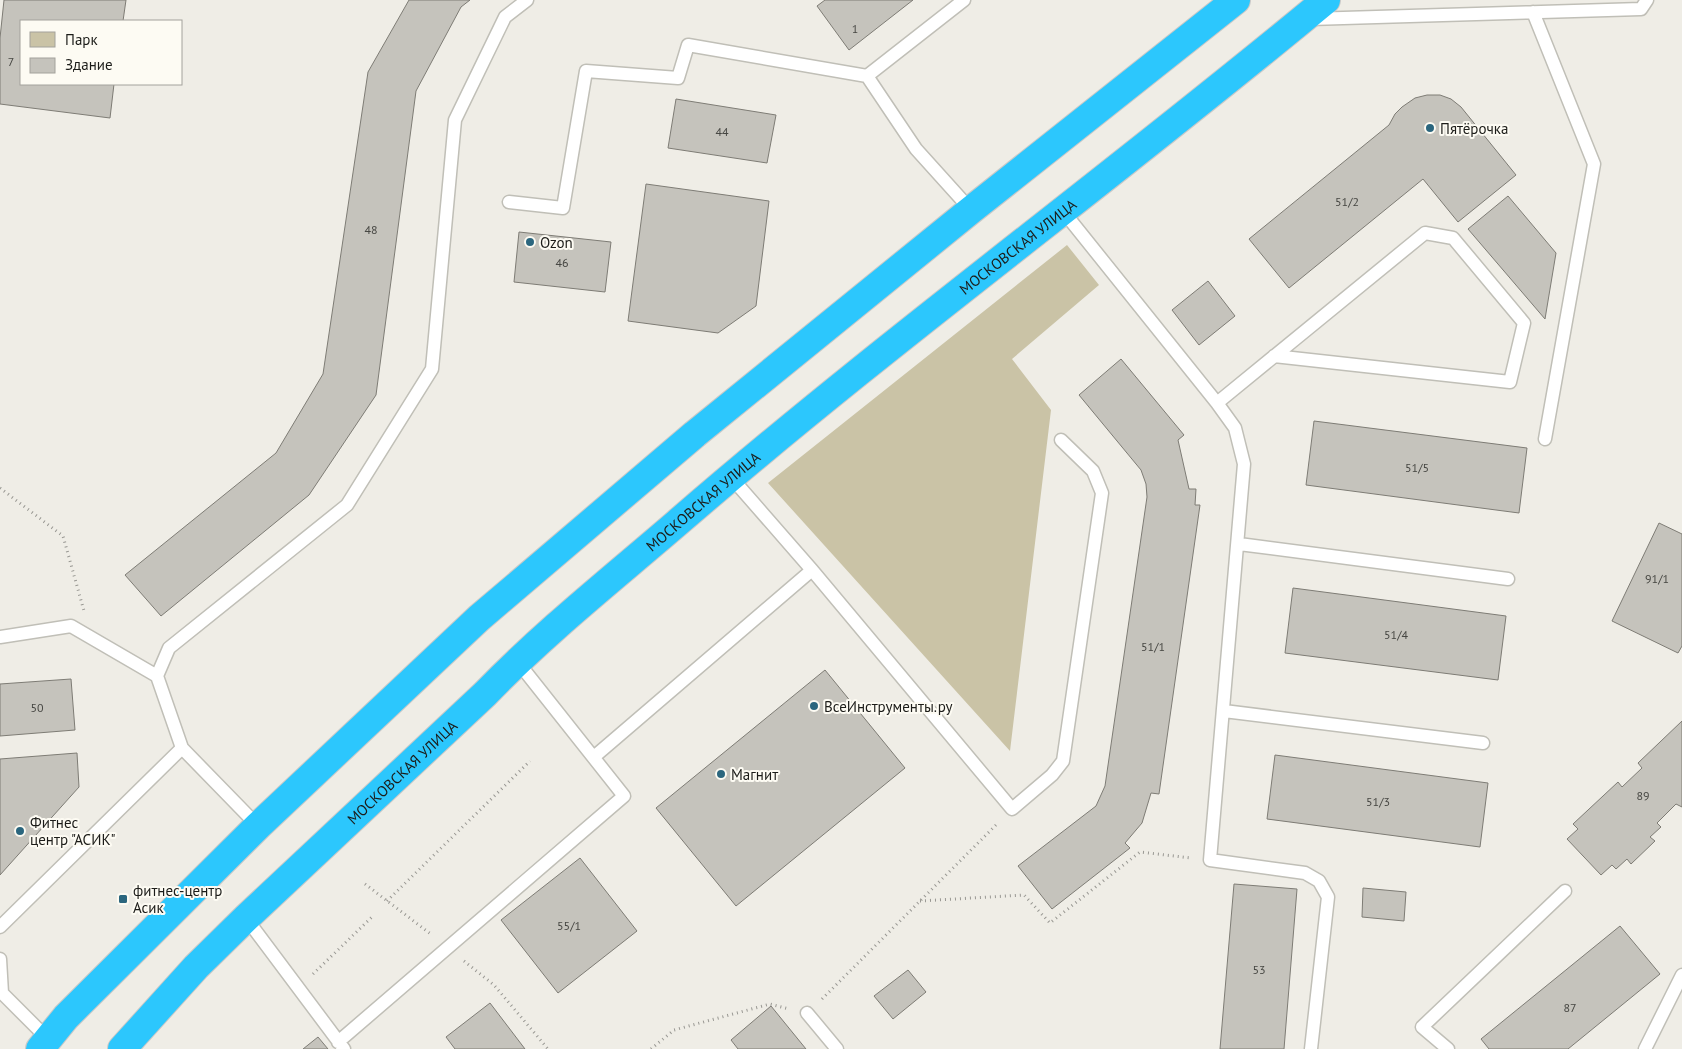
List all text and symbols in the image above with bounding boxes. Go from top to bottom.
legend [20,20,182,85]
house number: 1 [852,21,858,36]
text: Парк [65,30,98,49]
house number: 7 [8,54,14,69]
text: Здание [65,55,113,74]
place label: Пятёрочка [1440,119,1508,138]
marker: Пятёрочка [1424,122,1436,134]
house number: 44 [715,124,729,139]
street label: МОСКОВСКАЯ УЛИЦА [955,194,1080,298]
house number: 51/2 [1335,194,1359,209]
house number: 48 [364,222,378,237]
place label: Ozon [540,233,573,252]
marker: Ozon [524,236,536,248]
house number: 46 [555,255,569,270]
street label: МОСКОВСКАЯ УЛИЦА [642,447,764,555]
house number: 51/5 [1405,460,1429,475]
house number: 91/1 [1645,571,1669,586]
house number: 51/4 [1384,627,1408,642]
house number: 51/1 [1141,639,1165,654]
place label: ВсеИнструменты.ру [824,697,953,716]
house number: 50 [30,700,44,715]
marker: ВсеИнструменты.ру [808,700,820,712]
street label: МОСКОВСКАЯ УЛИЦА [343,716,461,828]
place label: Магнит [731,765,778,784]
marker: Магнит [715,768,727,780]
house number: 89 [1636,788,1650,803]
house number: 51/3 [1366,794,1390,809]
place label: Фитнес центр "АСИК" [30,813,116,849]
marker: Фитнес центр "АСИК" [14,825,26,837]
place label: фитнес-центр Асик [133,881,222,917]
marker: фитнес-центр Асик [117,893,129,905]
house number: 55/1 [557,918,581,933]
house number: 53 [1252,962,1266,977]
house number: 87 [1563,1000,1577,1015]

